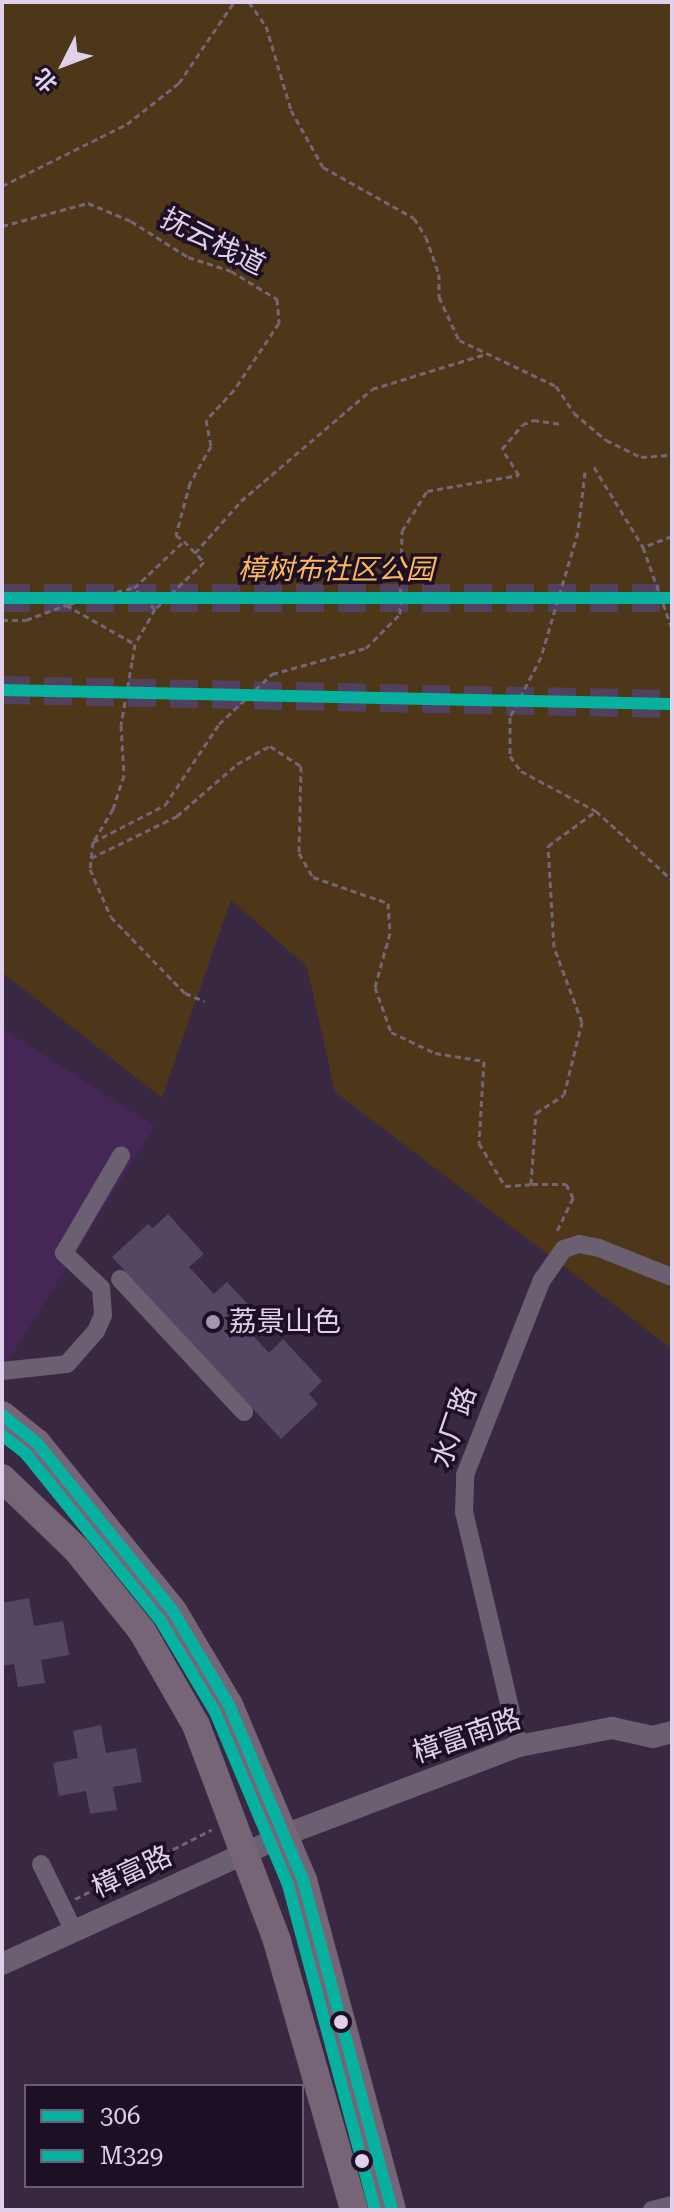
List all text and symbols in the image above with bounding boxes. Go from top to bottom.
north arrow [24,24,104,104]
text: 北 [29,64,62,97]
street label: 抚云栈道 [155,202,271,282]
park label: 樟树布社区公园 [238,553,434,587]
place label: 荔景山色 [229,1305,341,1339]
marker: 荔景山色 [204,1313,222,1331]
street label: 水厂路 [424,1382,484,1472]
street label: 樟富南路 [409,1702,525,1770]
street label: 樟富路 [87,1839,177,1905]
unlabelled marker [333,2014,349,2030]
legend [24,2084,304,2188]
text: 306 [100,2102,140,2130]
text: M329 [100,2142,163,2170]
unlabelled marker [354,2153,370,2169]

